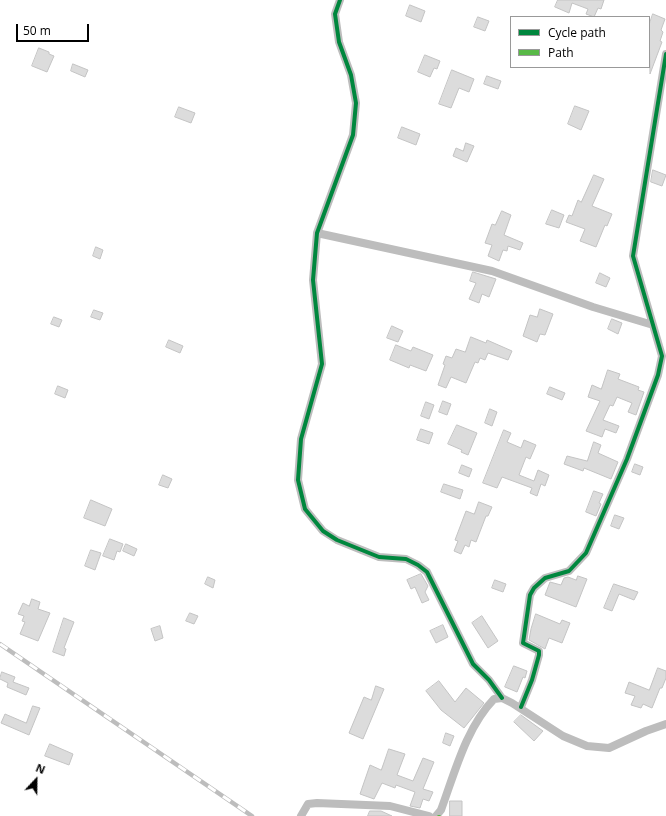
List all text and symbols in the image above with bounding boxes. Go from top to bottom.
scale bar [18,16,91,42]
legend [510,16,650,68]
text: 50 m [23,22,51,39]
text: Cycle path [548,24,606,41]
text: Path [548,44,574,61]
north arrow [16,760,56,800]
text: N [34,760,48,777]

